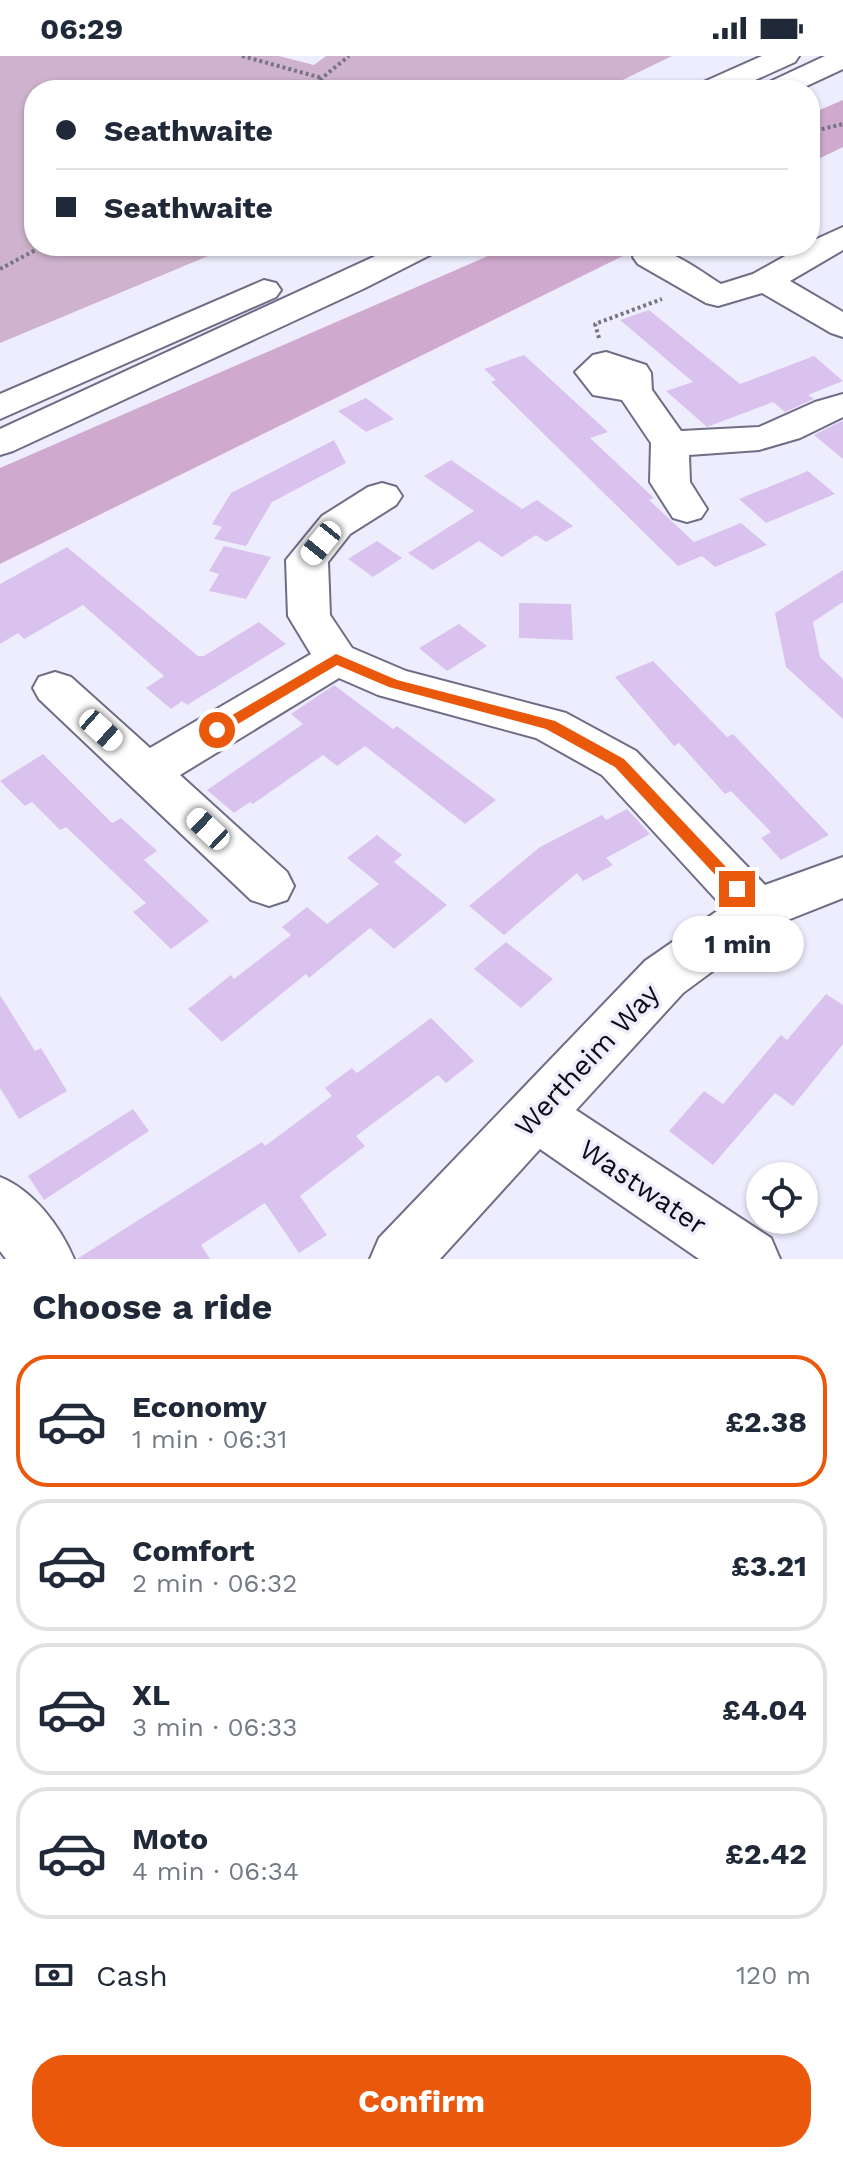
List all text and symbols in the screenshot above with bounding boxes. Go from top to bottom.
text: 06:29 [40,11,123,46]
text: Seathwaite [104,113,273,148]
text: Seathwaite [104,190,273,225]
car [297,517,345,569]
car [75,705,127,755]
route start [199,712,235,748]
car [182,804,234,854]
route end [719,871,755,907]
callout: 1 min [671,917,803,973]
text: 1 min [705,929,771,959]
street label: Wertheim Way [508,977,666,1143]
street label: Wastwater [573,1133,713,1241]
map controls [746,1162,818,1234]
button: locate [746,1162,818,1234]
text: Choose a ride [32,1286,272,1328]
icon: car [36,1385,108,1457]
text: Economy [132,1389,267,1424]
text: £2.38 [725,1404,807,1439]
text: 1 min · 06:31 [132,1424,287,1454]
icon: car [36,1529,108,1601]
text: Comfort [132,1533,254,1568]
text: £3.21 [731,1548,807,1583]
text: 2 min · 06:32 [132,1568,297,1598]
icon: car [36,1673,108,1745]
text: XL [132,1677,170,1712]
text: £4.04 [722,1692,807,1727]
text: 3 min · 06:33 [132,1712,297,1742]
icon: car [36,1817,108,1889]
text: Moto [132,1821,208,1856]
text: £2.42 [725,1836,807,1871]
text: 4 min · 06:34 [132,1856,299,1886]
icon: cash [32,1953,76,1997]
text: Cash [96,1958,168,1993]
text: 120 m [736,1960,811,1990]
button: Confirm [32,2055,811,2147]

